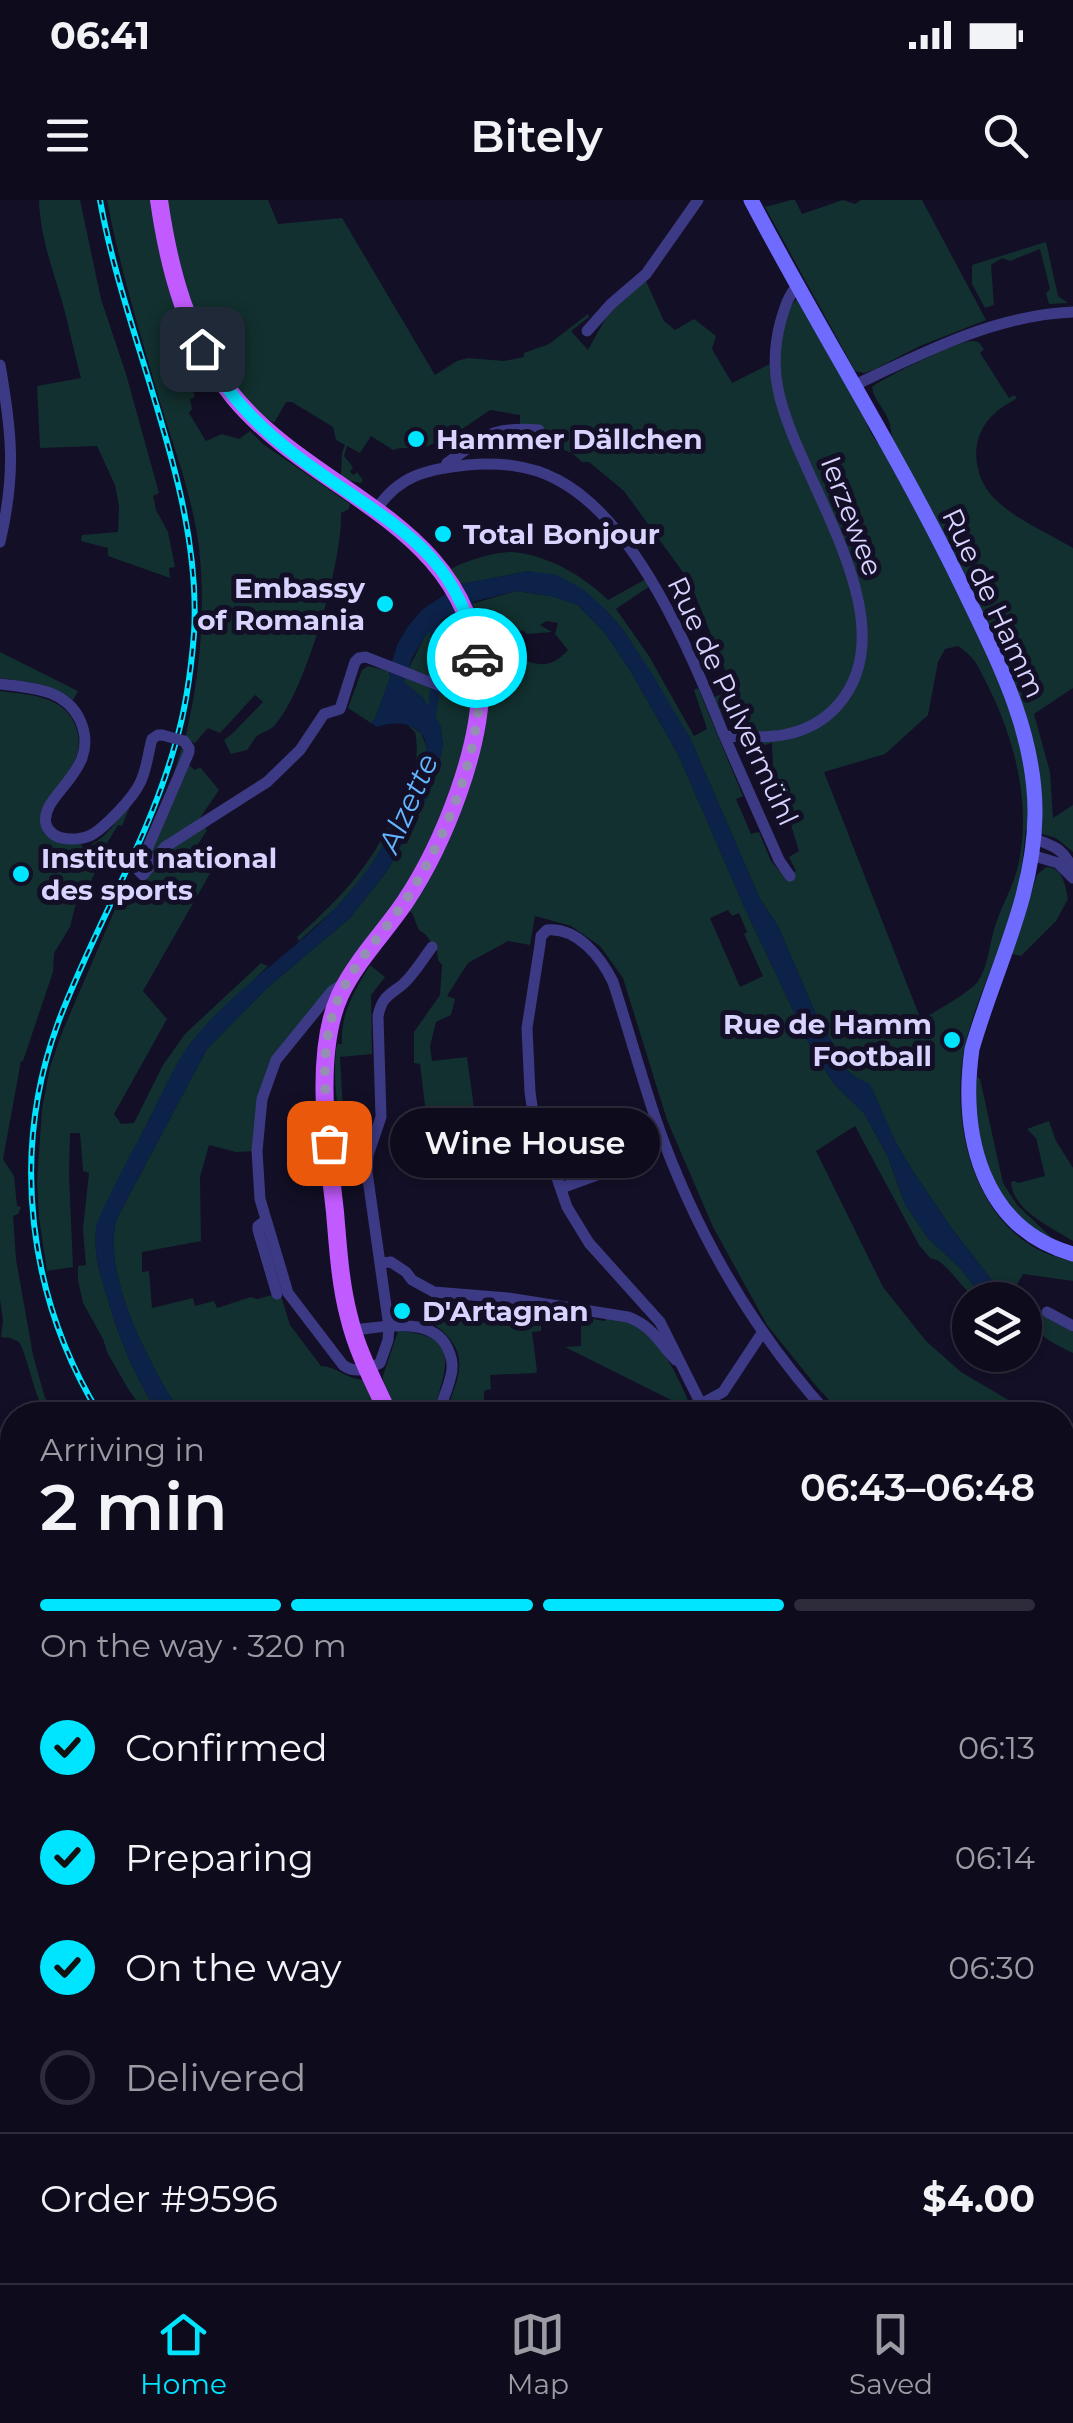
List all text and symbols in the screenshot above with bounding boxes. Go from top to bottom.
text: 06:41 [50,12,150,59]
icon: menu [40,108,95,163]
text: Bitely [470,108,603,163]
icon: search [978,108,1033,163]
pin [160,307,245,392]
icon: home [175,322,230,377]
place label: Hammer Dällchen [436,422,703,456]
marker: Hammer Dällchen [405,428,427,450]
street label: Ierzewee [814,451,890,581]
street label: Rue de Hamm [935,503,1053,703]
place label: Total Bonjour [463,517,660,551]
marker: Total Bonjour [432,523,454,545]
place label: Embassy of Romania [197,571,365,637]
street label: Rue de Pulvermühl [660,571,806,831]
marker: Embassy of Romania [374,593,396,615]
courier [427,608,527,708]
icon: car [450,631,505,686]
water label: Alzette [369,748,446,860]
place label: Institut national des sports [41,841,277,907]
marker: Institut national des sports [10,863,32,885]
place label: Rue de Hamm Football [723,1007,932,1073]
marker: Rue de Hamm Football [941,1029,963,1051]
pin [287,1101,372,1186]
callout: Wine House [389,1108,659,1178]
icon: bag [302,1116,357,1171]
text: Wine House [425,1123,625,1162]
map controls [952,1282,1042,1372]
button: layers [952,1282,1042,1372]
place label: D'Artagnan [422,1294,589,1328]
marker: D'Artagnan [391,1300,413,1322]
text: Arriving in [40,1430,205,1469]
text: 06:43–06:48 [800,1464,1035,1511]
text: 2 min [40,1467,228,1546]
text: On the way · 320 m [40,1626,347,1665]
icon: check [40,1720,95,1775]
text: Confirmed [125,1724,328,1771]
text: 06:13 [958,1728,1035,1767]
icon: check [40,1830,95,1885]
text: Preparing [125,1834,314,1881]
text: 06:14 [955,1838,1035,1877]
icon: check [40,1940,95,1995]
text: On the way [125,1944,342,1991]
text: 06:30 [948,1948,1035,1987]
text: Delivered [125,2054,306,2101]
text: Order #9596 [40,2175,278,2222]
text: $4.00 [922,2175,1035,2222]
tab: Home [140,2307,227,2401]
tab: Map [507,2307,569,2401]
tab: Saved [849,2307,933,2401]

